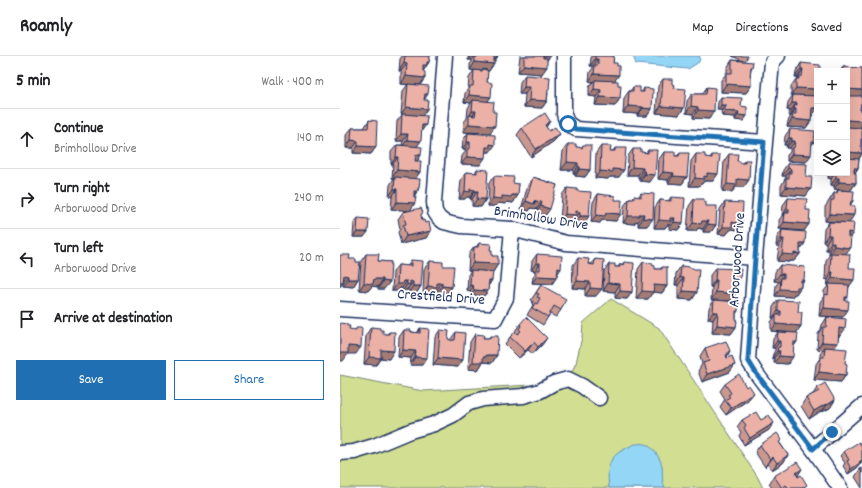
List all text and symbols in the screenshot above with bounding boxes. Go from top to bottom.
text: Roamly [20,14,72,41]
text: Map [692,18,714,38]
text: Directions [736,18,789,38]
text: Saved [811,18,842,38]
map controls [814,68,850,176]
button: + [814,68,850,104]
text: 5 min [16,70,50,94]
text: Walk · 400 m [262,73,324,92]
button: − [814,104,850,140]
route start [559,115,577,133]
text: Continue [54,118,103,140]
icon: ahead [16,128,38,150]
text: 140 m [297,129,324,148]
text: Brimhollow Drive [54,140,136,159]
button: layers [814,140,850,176]
text: Turn right [54,178,110,200]
icon: right [16,188,38,210]
text: 240 m [294,189,324,208]
text: Arborwood Drive [54,200,136,219]
street label: Brimhollow Drive [492,201,590,237]
street label: Arborwood Drive [724,212,752,308]
text: Turn left [54,238,103,260]
icon: left [16,248,38,270]
text: 20 m [299,249,324,268]
text: Arborwood Drive [54,260,136,279]
street label: Crestfield Drive [396,284,486,312]
icon: arrive [16,308,38,330]
text: Arrive at destination [54,308,172,330]
button: Save [16,360,166,400]
button: Share [174,360,324,400]
route end [823,423,841,441]

